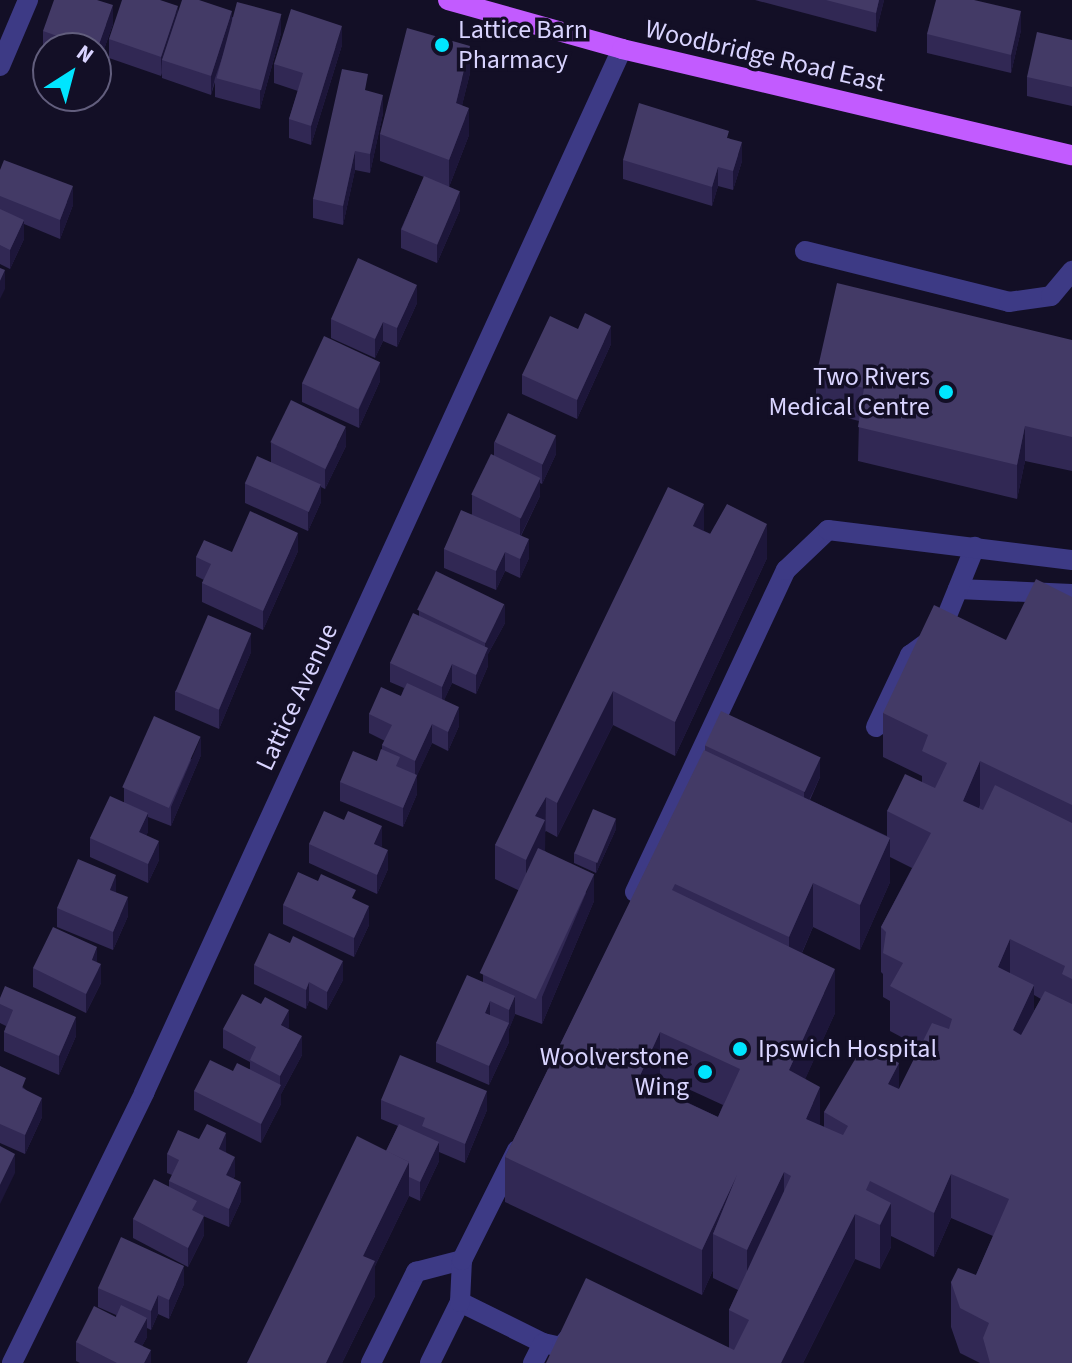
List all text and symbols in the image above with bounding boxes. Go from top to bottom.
street label: Woodbridge Road East [642,13,888,99]
place label: Lattice Barn Pharmacy [458,14,588,76]
north arrow [32,32,112,112]
marker: Lattice Barn Pharmacy [433,36,451,54]
text: N [70,37,100,71]
place label: Two Rivers Medical Centre [768,361,930,422]
marker: Two Rivers Medical Centre [937,383,955,401]
street label: Lattice Avenue [249,619,345,775]
place label: Ipswich Hospital [758,1033,937,1065]
marker: Ipswich Hospital [729,1038,751,1060]
place label: Woolverstone Wing [540,1041,689,1102]
marker: Woolverstone Wing [696,1063,714,1081]

